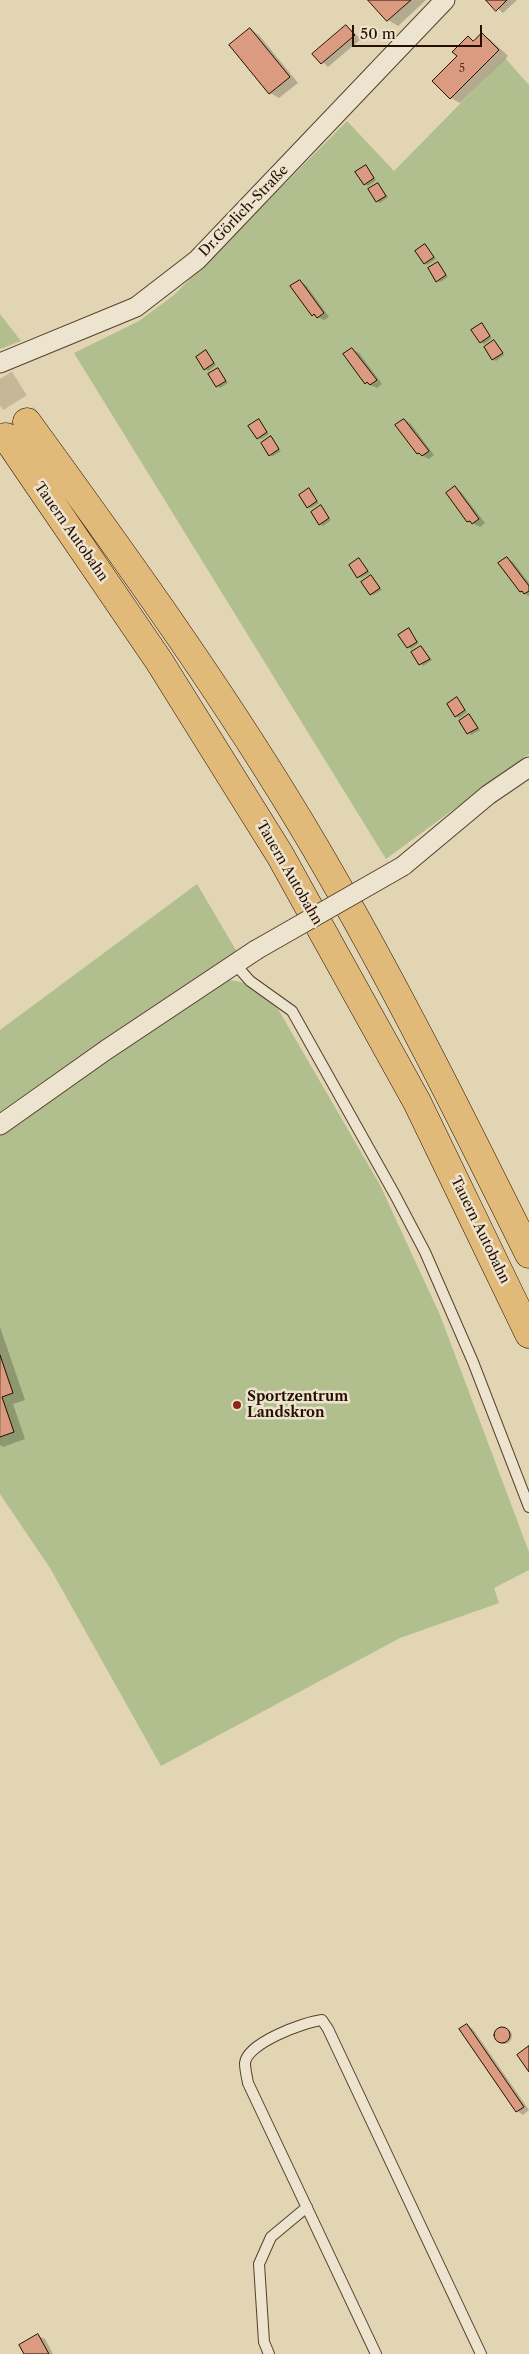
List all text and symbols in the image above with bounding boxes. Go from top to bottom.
scale bar [354,15,484,47]
text: 50 m [360,24,396,43]
house number: 5 [459,62,465,76]
street label: Dr.Görlich-Straße [196,162,292,260]
street label: Tauern Autobahn [31,479,111,585]
street label: Tauern Autobahn [252,818,326,928]
street label: Tauern Autobahn [447,1174,513,1286]
place label: Sportzentrum Landskron [247,1389,348,1421]
marker: Sportzentrum Landskron [231,1399,243,1411]

